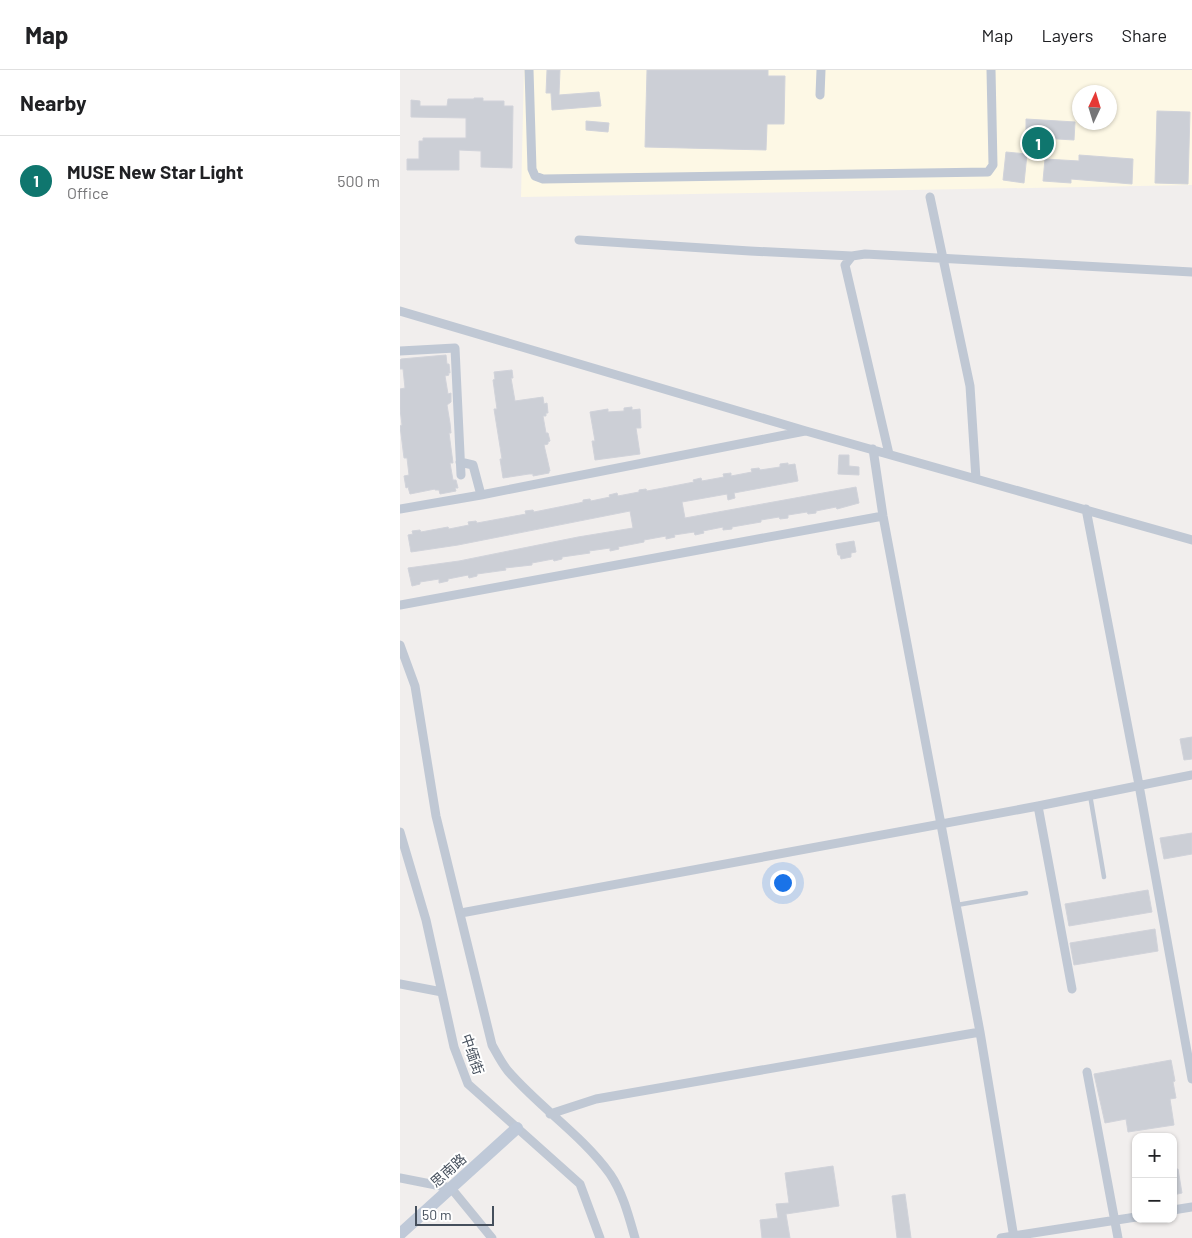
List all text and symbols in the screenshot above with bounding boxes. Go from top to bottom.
text: Map [25,20,68,49]
text: Map [981,24,1013,46]
text: Layers [1041,24,1094,46]
text: Share [1122,24,1167,46]
north arrow [1072,85,1117,130]
text: Nearby [20,90,86,115]
pin: 1 [1022,124,1054,162]
text: MUSE New Star Light [67,160,243,183]
text: 1 [33,171,39,190]
text: 500 m [337,171,380,190]
text: Office [67,183,109,202]
your location [770,870,796,896]
street label: 中缅街 [458,1031,488,1077]
map controls [1132,1133,1177,1223]
button: + [1132,1133,1177,1178]
street label: 思南路 [427,1150,469,1190]
button: − [1132,1178,1177,1223]
scale bar [415,1203,494,1226]
text: 50 m [422,1206,451,1223]

